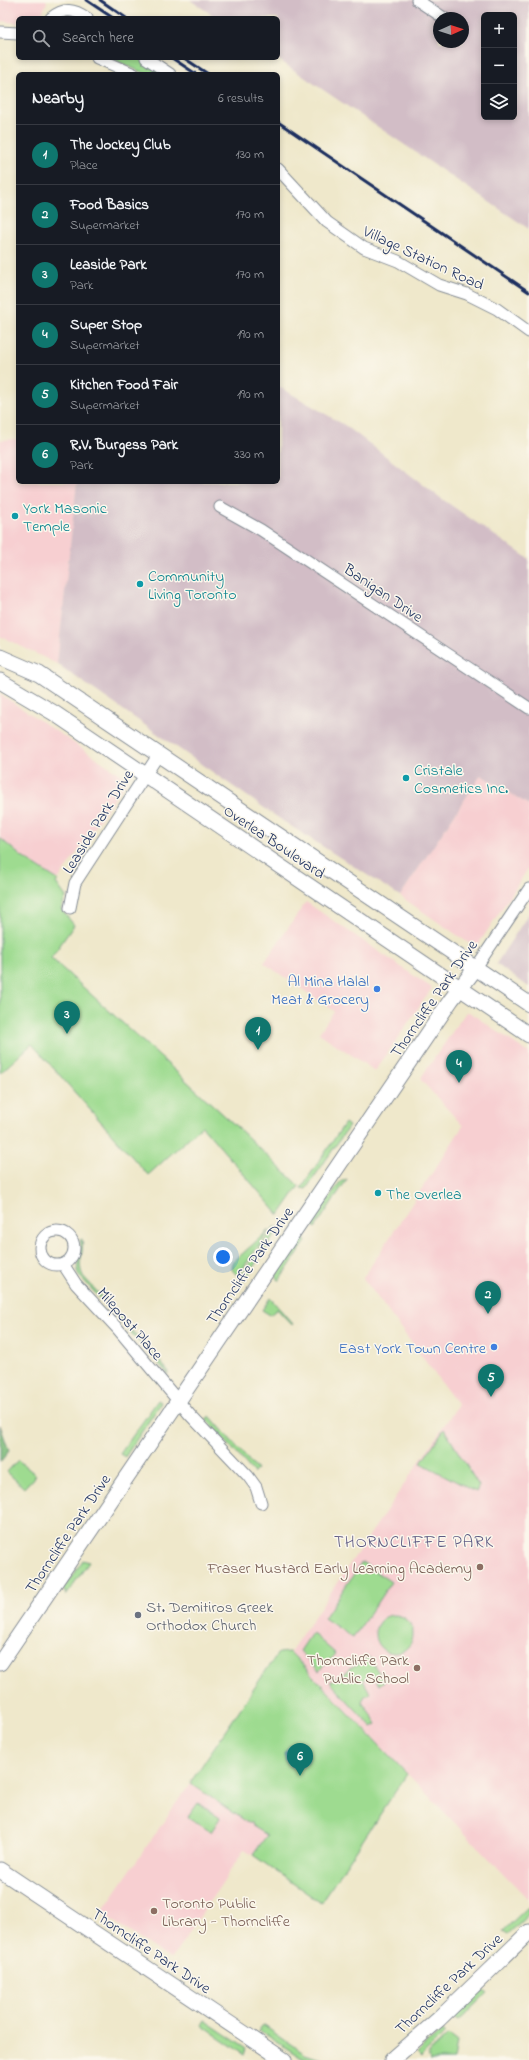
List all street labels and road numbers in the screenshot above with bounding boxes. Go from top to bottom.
street label: Village Station Road [358,220,488,297]
street label: Banigan Drive [337,558,428,630]
street label: Leaside Park Drive [57,764,141,879]
street label: Overlea Boulevard [218,800,330,886]
street label: Thorncliffe Park Drive [385,934,485,1063]
street label: Thorncliffe Park Drive [201,1201,301,1330]
street label: Milepost Place [91,1282,169,1367]
street label: Thorncliffe Park Drive [20,1469,118,1599]
street label: Thorncliffe Park Drive [86,1903,216,2001]
street label: Thorncliffe Park Drive [390,1928,509,2041]

